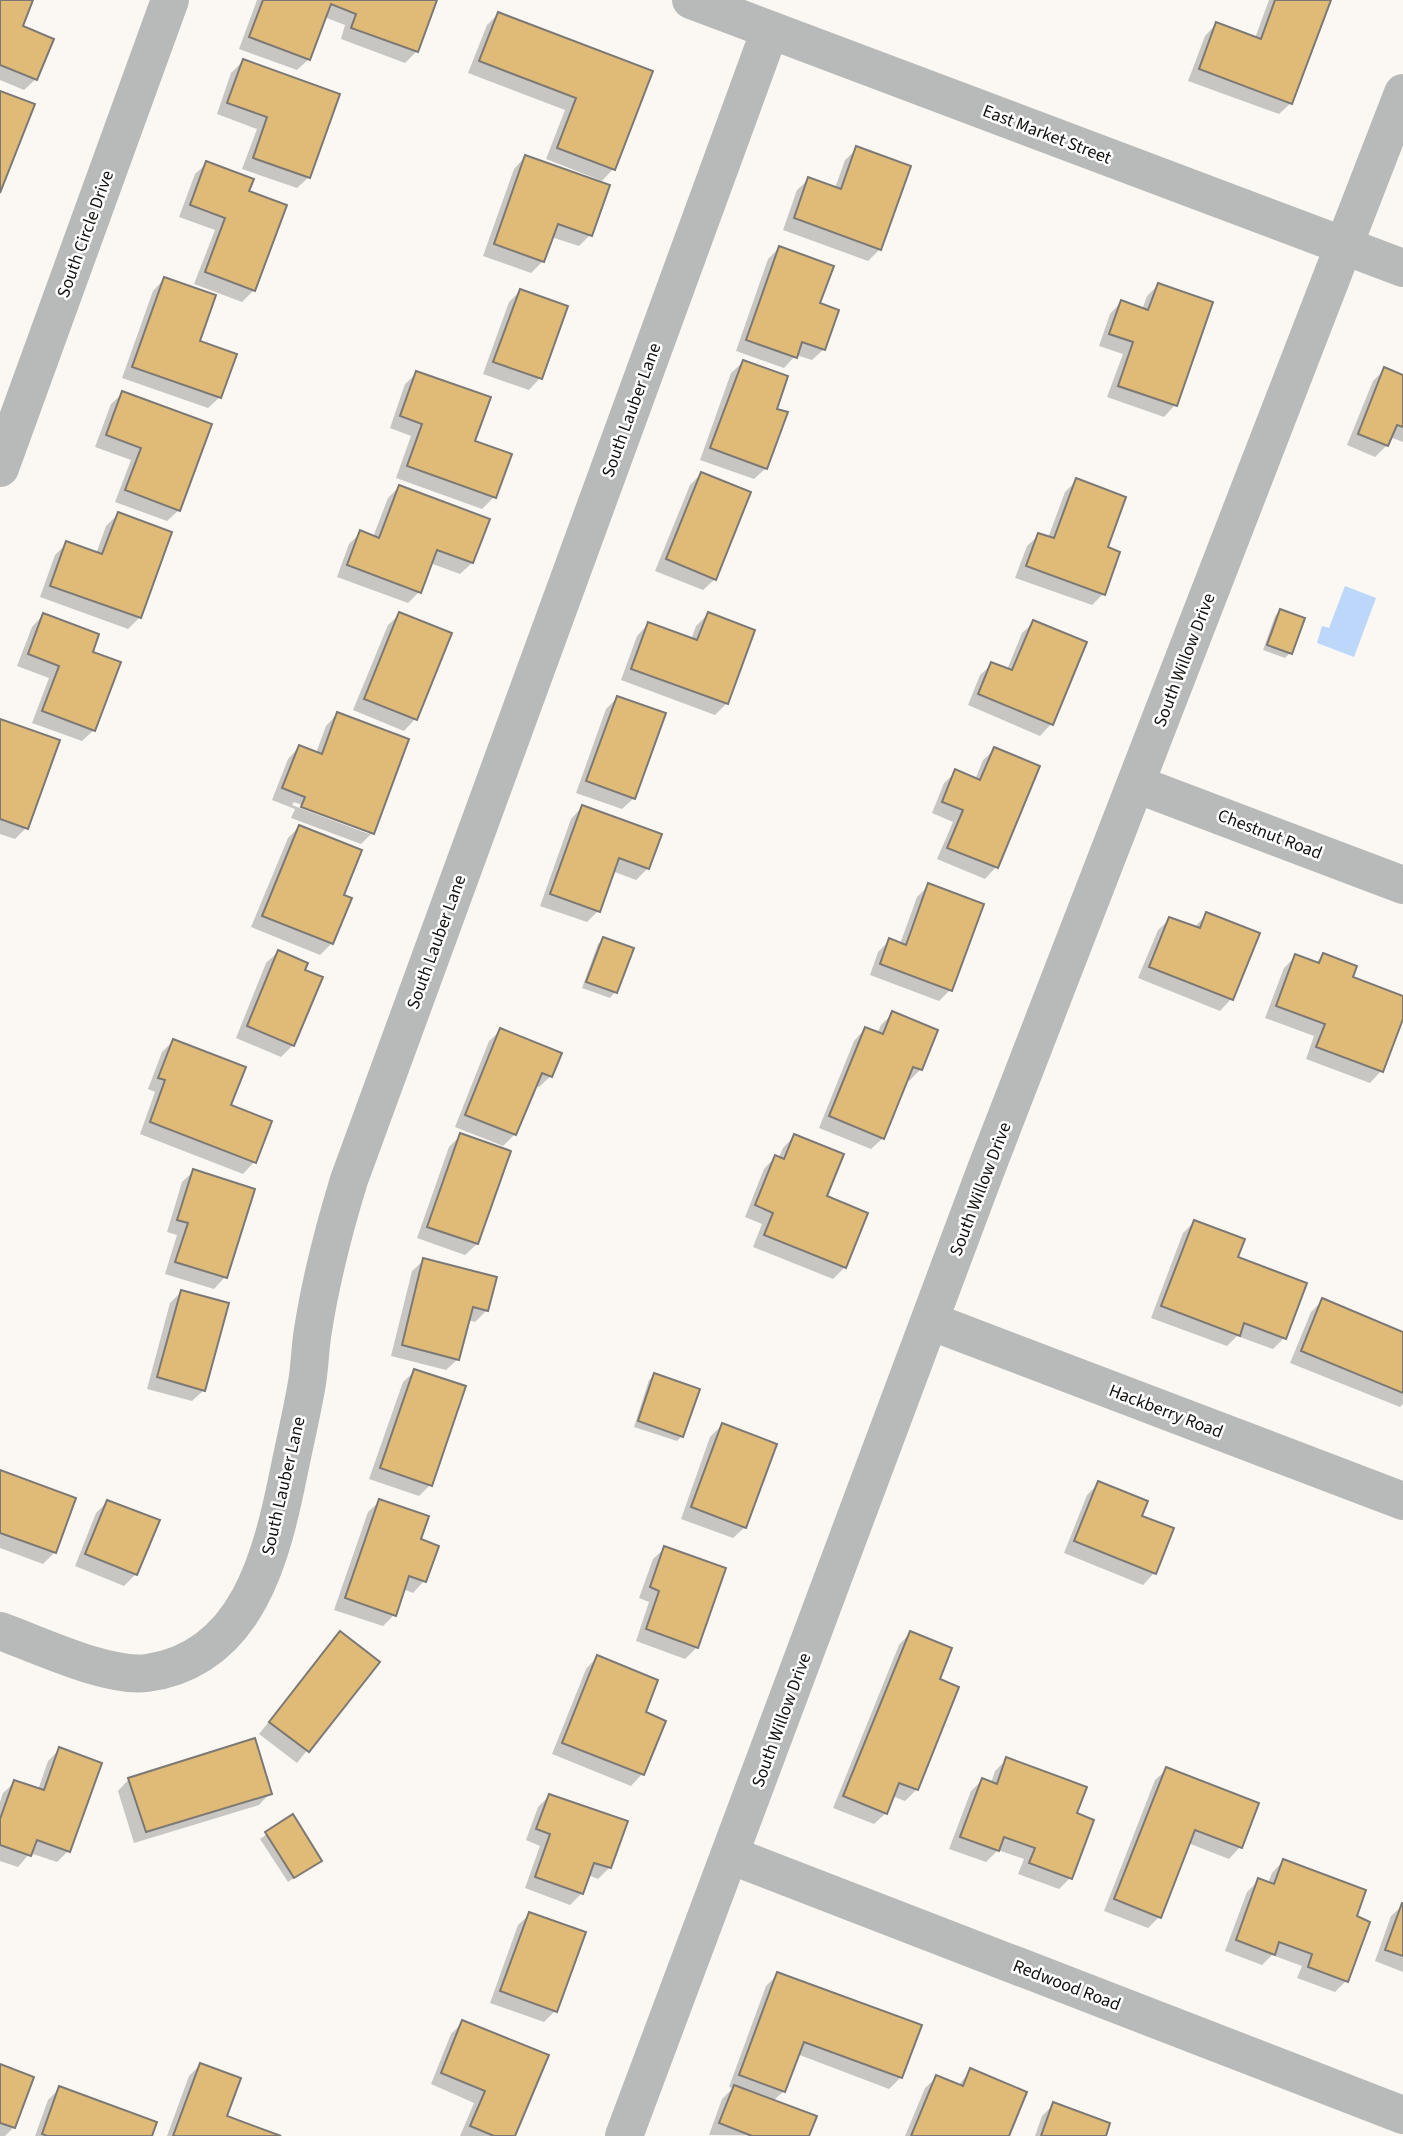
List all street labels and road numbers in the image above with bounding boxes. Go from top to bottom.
street label: East Market Street [979,98,1115,170]
street label: South Circle Drive [51,167,120,301]
street label: South Lauber Lane [596,339,667,481]
street label: South Willow Drive [1147,590,1222,731]
street label: Chestnut Road [1214,803,1326,866]
street label: South Lauber Lane [401,871,472,1013]
street label: South Willow Drive [943,1119,1018,1260]
street label: Hackberry Road [1105,1378,1227,1445]
street label: South Lauber Lane [255,1414,312,1558]
street label: South Willow Drive [746,1649,817,1791]
street label: Redwood Road [1009,1953,1124,2017]

